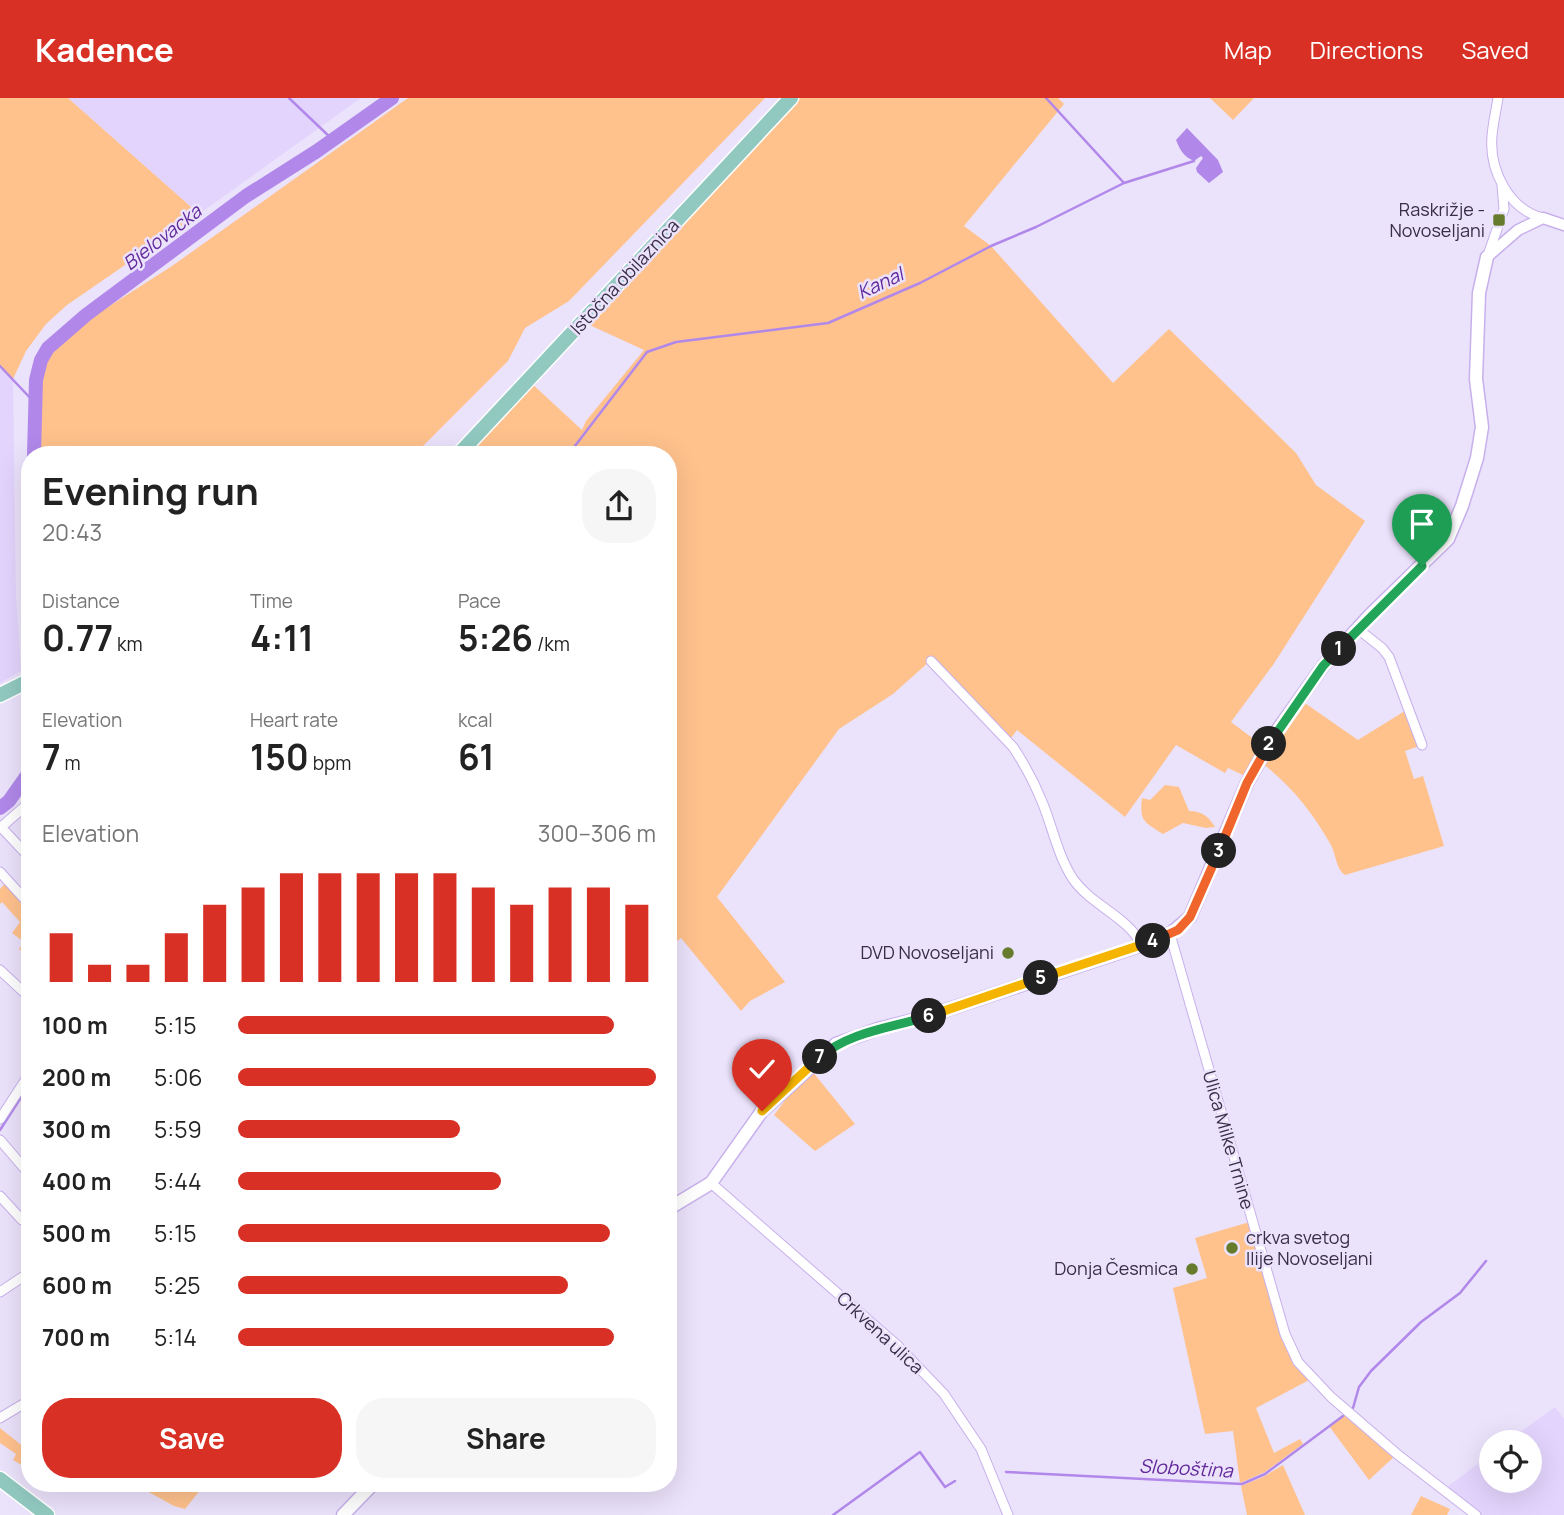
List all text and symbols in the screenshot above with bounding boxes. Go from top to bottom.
text: Kadence [35,27,174,72]
text: Map [1224,33,1272,66]
text: Directions [1310,33,1423,66]
text: Saved [1461,33,1529,66]
water label: Bjelovacka [117,197,208,276]
place label: Raskrižje - Novoseljani [1389,197,1485,242]
marker: Raskrižje - Novoseljani [1491,212,1507,228]
street label: Istočna obilaznica [565,213,684,339]
water label: Kanal [853,260,910,305]
text: Evening run [42,464,259,516]
button: share [582,469,656,543]
pin [1392,494,1452,566]
icon: arrive [1403,505,1441,543]
text: 20:43 [42,516,102,548]
text: Distance [42,588,120,614]
text: Time [250,588,293,614]
text: Pace [458,588,501,614]
text: 0.77 [42,614,113,662]
text: 4:11 [250,614,314,662]
text: 5:26 [458,614,533,662]
text: km [113,631,143,657]
text: /km [533,631,570,657]
pin: 1 [1322,632,1356,666]
text: 1 [1334,635,1343,661]
text: Elevation [42,707,122,733]
text: Heart rate [250,707,338,733]
text: kcal [458,707,493,733]
pin: 2 [1252,726,1286,762]
text: 2 [1263,730,1274,756]
text: 7 [42,733,61,781]
text: 150 [250,733,309,781]
text: 61 [458,733,495,781]
text: m [61,750,81,776]
text: bpm [309,750,351,776]
text: Elevation [42,817,139,849]
text: 300–306 m [538,817,656,849]
pin: 3 [1202,834,1236,868]
text: 3 [1213,837,1224,863]
pin: 4 [1136,924,1170,958]
text: 4 [1147,927,1158,953]
place label: DVD Novoseljani [860,940,994,964]
marker: DVD Novoseljani [1000,945,1016,961]
pin: 5 [1024,960,1058,996]
text: 5 [1035,964,1046,990]
pin: 6 [912,998,946,1034]
text: 6 [923,1002,934,1028]
text: 100 m [42,1009,108,1041]
text: 5:15 [154,1009,196,1041]
pin [732,1039,792,1111]
pin: 7 [802,1040,838,1074]
text: 7 [814,1043,825,1069]
icon: check [743,1050,781,1088]
text: 200 m [42,1061,111,1093]
text: 5:06 [154,1061,202,1093]
street label: Ulica Milke Trnine [1198,1068,1260,1212]
text: 300 m [42,1113,111,1145]
text: 5:59 [154,1113,202,1145]
text: 400 m [42,1165,112,1197]
text: 5:44 [154,1165,202,1197]
text: 500 m [42,1217,111,1249]
text: 5:15 [154,1217,196,1249]
place label: crkva svetog Ilije Novoseljani [1246,1225,1373,1270]
marker: crkva svetog Ilije Novoseljani [1224,1240,1240,1256]
place label: Donja Česmica [1054,1256,1178,1280]
marker: Donja Česmica [1184,1261,1200,1277]
text: 600 m [42,1269,112,1301]
text: 5:25 [154,1269,201,1301]
street label: Crkvena ulica [832,1286,929,1379]
text: 700 m [42,1321,110,1353]
text: 5:14 [154,1321,197,1353]
button: Save [42,1398,342,1478]
button: Share [356,1398,656,1478]
map controls [1479,1430,1542,1493]
button: locate [1479,1430,1542,1493]
water label: Sloboština [1139,1453,1235,1484]

